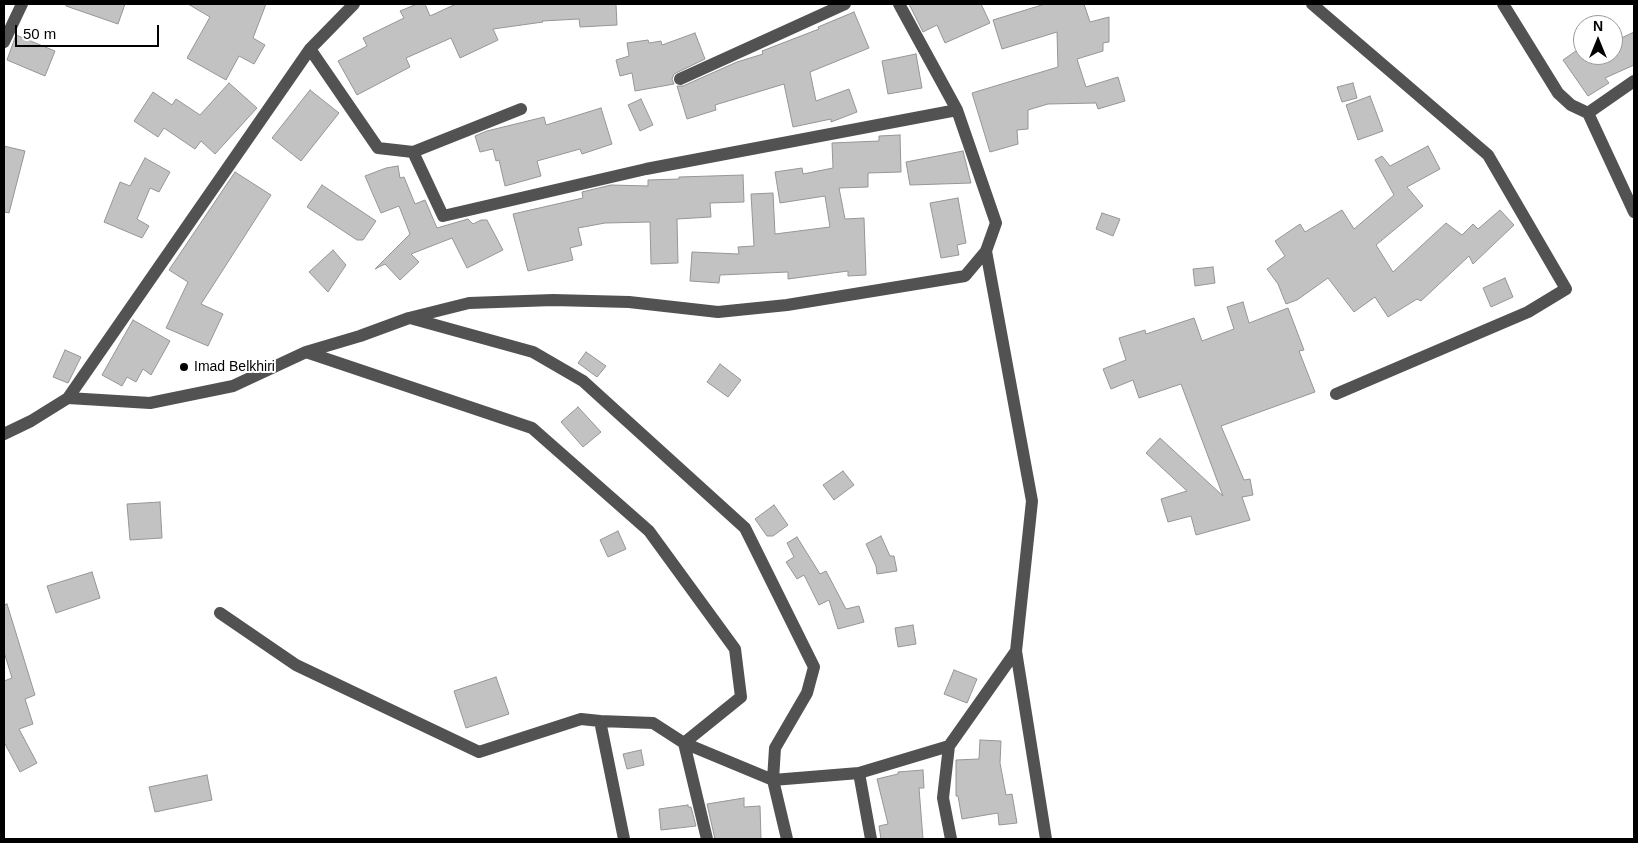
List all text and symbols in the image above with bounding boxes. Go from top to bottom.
scale bar [18,15,161,47]
north arrow [1573,15,1623,65]
text: N [1593,18,1603,34]
text: 50 m [23,25,56,42]
place label: Imad Belkhiri [194,359,275,375]
marker: Imad Belkhiri [178,361,190,373]

